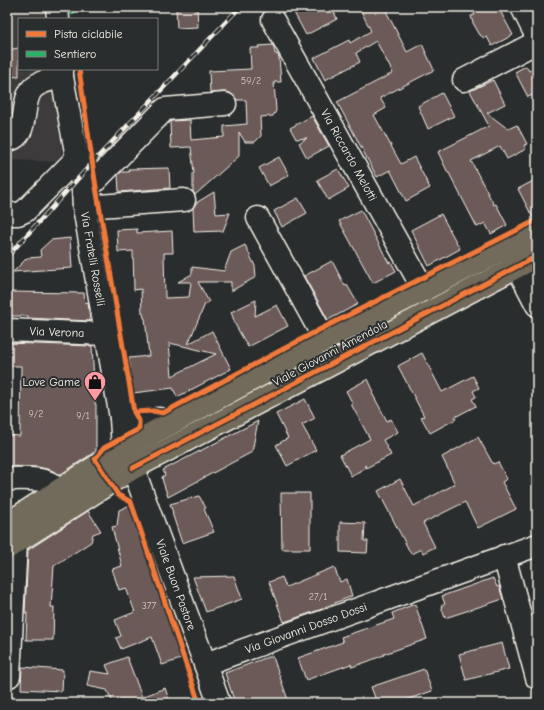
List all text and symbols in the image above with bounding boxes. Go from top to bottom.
legend [18,18,158,70]
text: Pista ciclabile [54,27,123,41]
text: Sentiero [54,47,96,61]
house number: 59/2 [241,75,261,87]
street label: Via Riccardo Melotti [318,107,380,203]
street label: Via Fratelli Rosselli [78,211,108,307]
street label: Viale Giovanni Amendola [270,317,390,389]
street label: Via Verona [29,324,85,340]
shop icon: Love Game [82,369,108,402]
place label: Love Game [22,375,80,389]
house number: 9/2 [29,408,43,420]
house number: 9/1 [76,410,90,422]
street label: Viale Buon Pastore [153,538,199,632]
house number: 27/1 [309,591,327,603]
street label: Via Giovanni Dosso Dossi [243,599,369,657]
house number: 377 [142,600,157,612]

